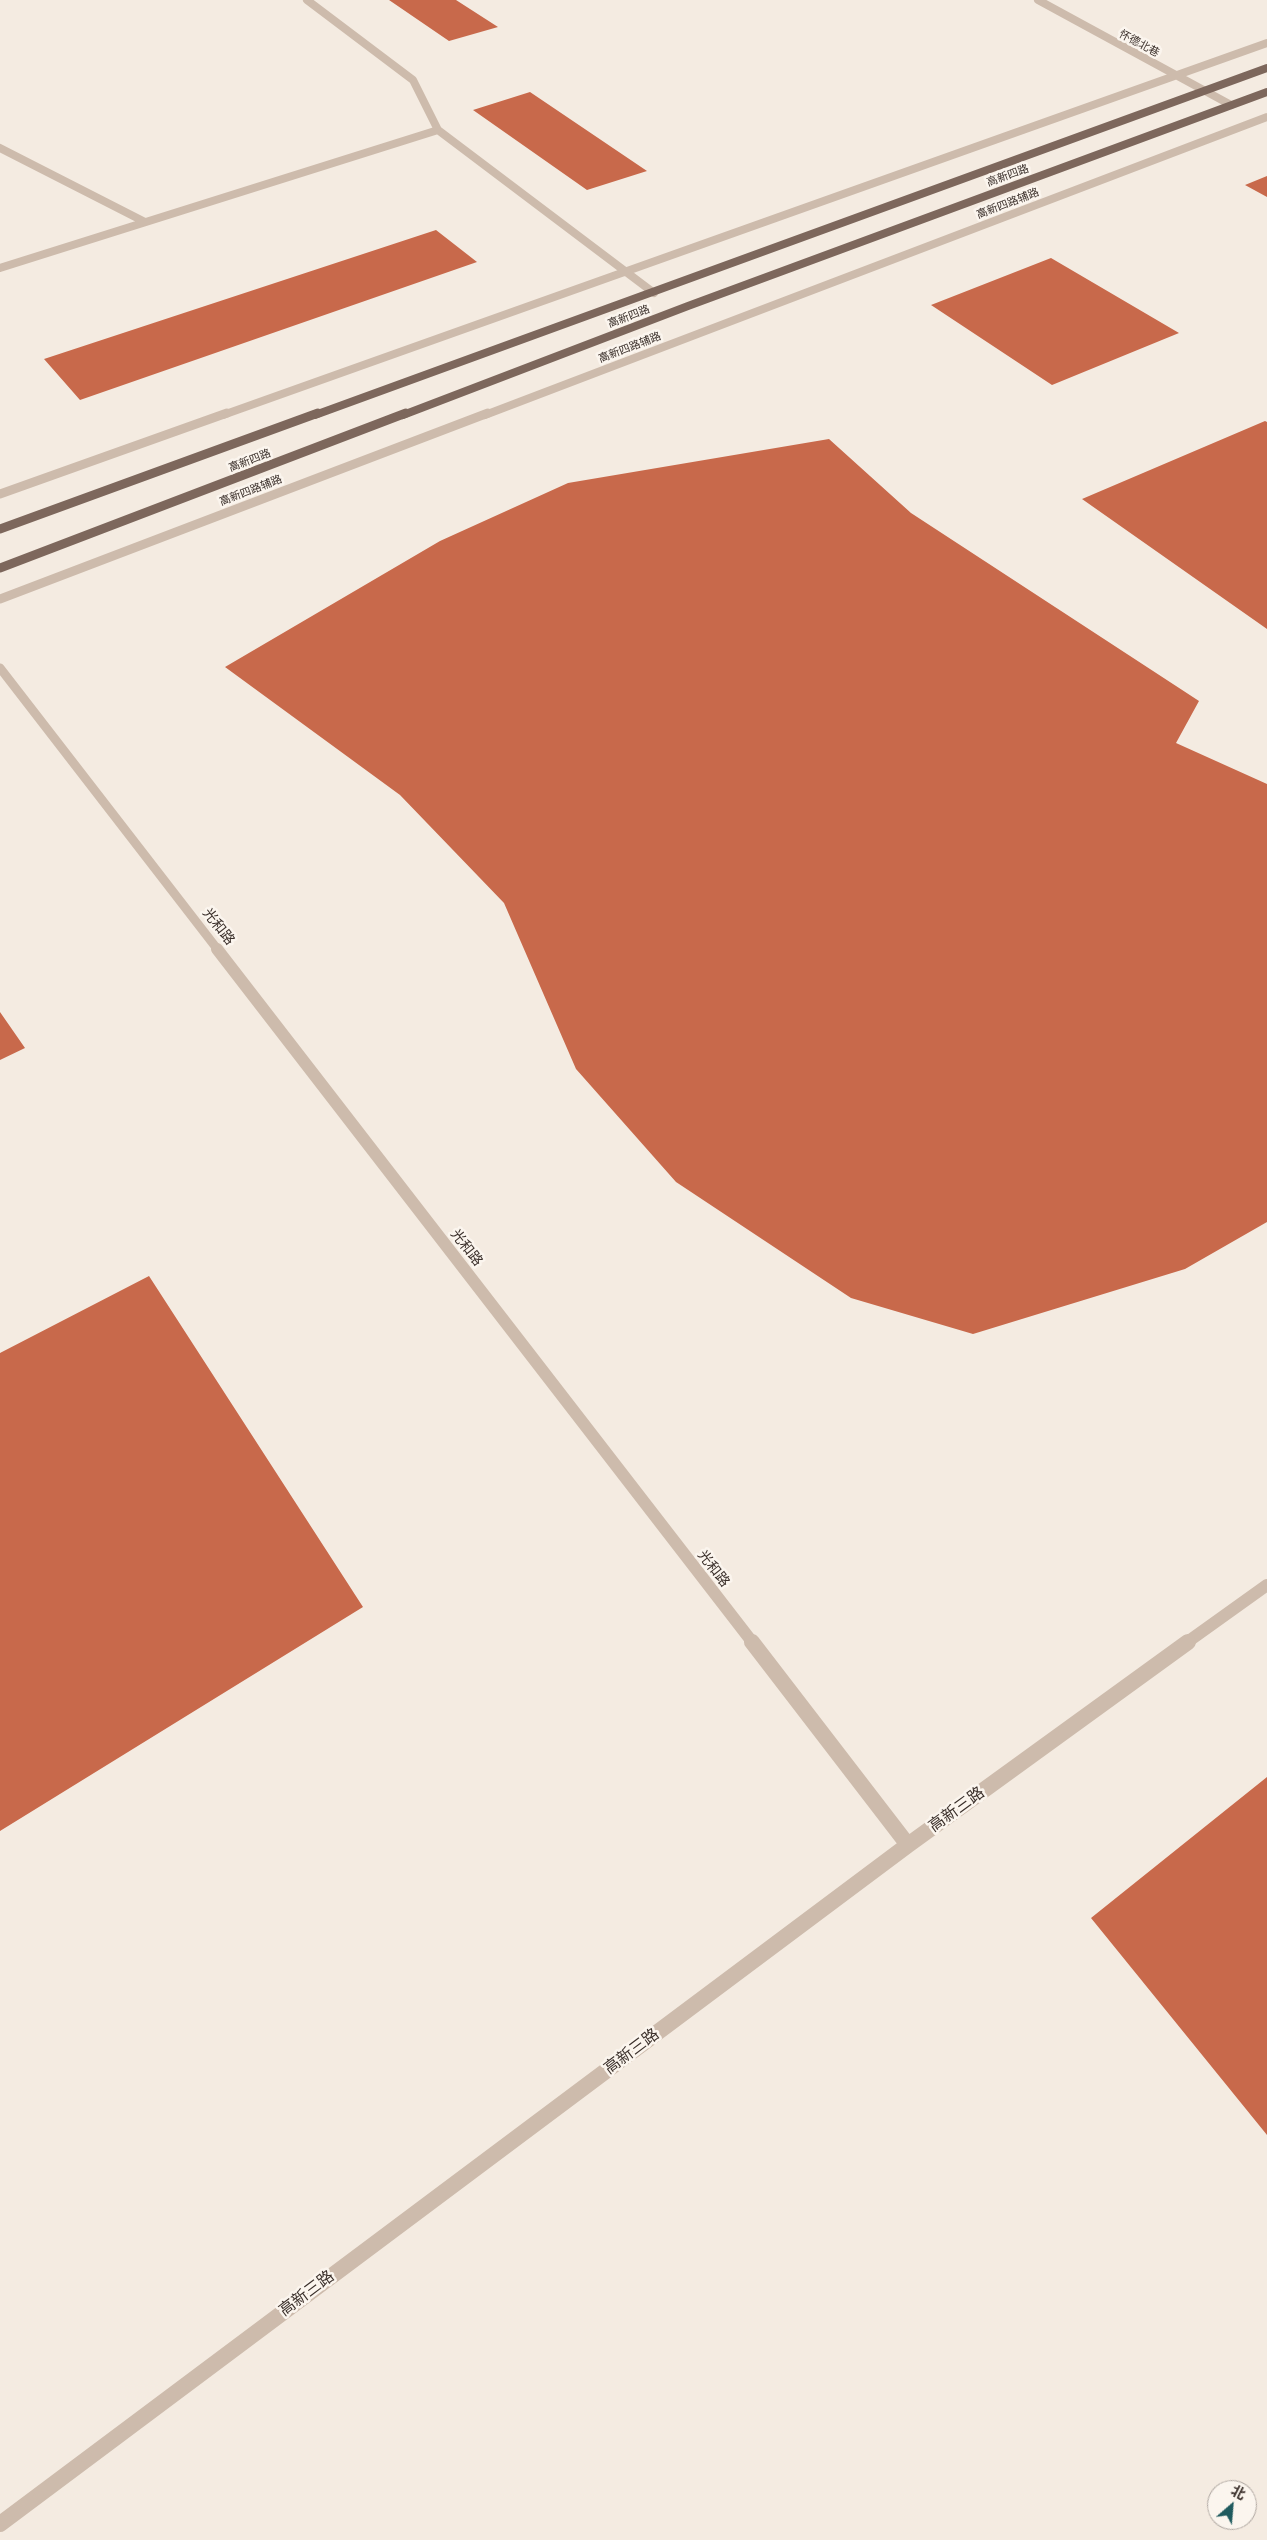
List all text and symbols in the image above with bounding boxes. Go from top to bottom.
street label: 怀德北巷 [1116,28,1162,60]
street label: 高新四路 [985,162,1031,190]
street label: 高新四路辅路 [975,186,1041,222]
street label: 高新四路 [606,303,652,331]
street label: 高新四路辅路 [597,330,663,366]
street label: 高新四路 [227,447,273,475]
street label: 高新四路辅路 [218,473,284,509]
street label: 光和路 [198,905,238,949]
street label: 光和路 [446,1226,486,1270]
street label: 光和路 [693,1547,733,1591]
street label: 高新三路 [925,1783,989,1837]
street label: 高新三路 [601,2025,663,2079]
street label: 高新三路 [276,2267,338,2321]
north arrow [1207,2480,1257,2530]
text: 北 [1228,2481,1249,2504]

